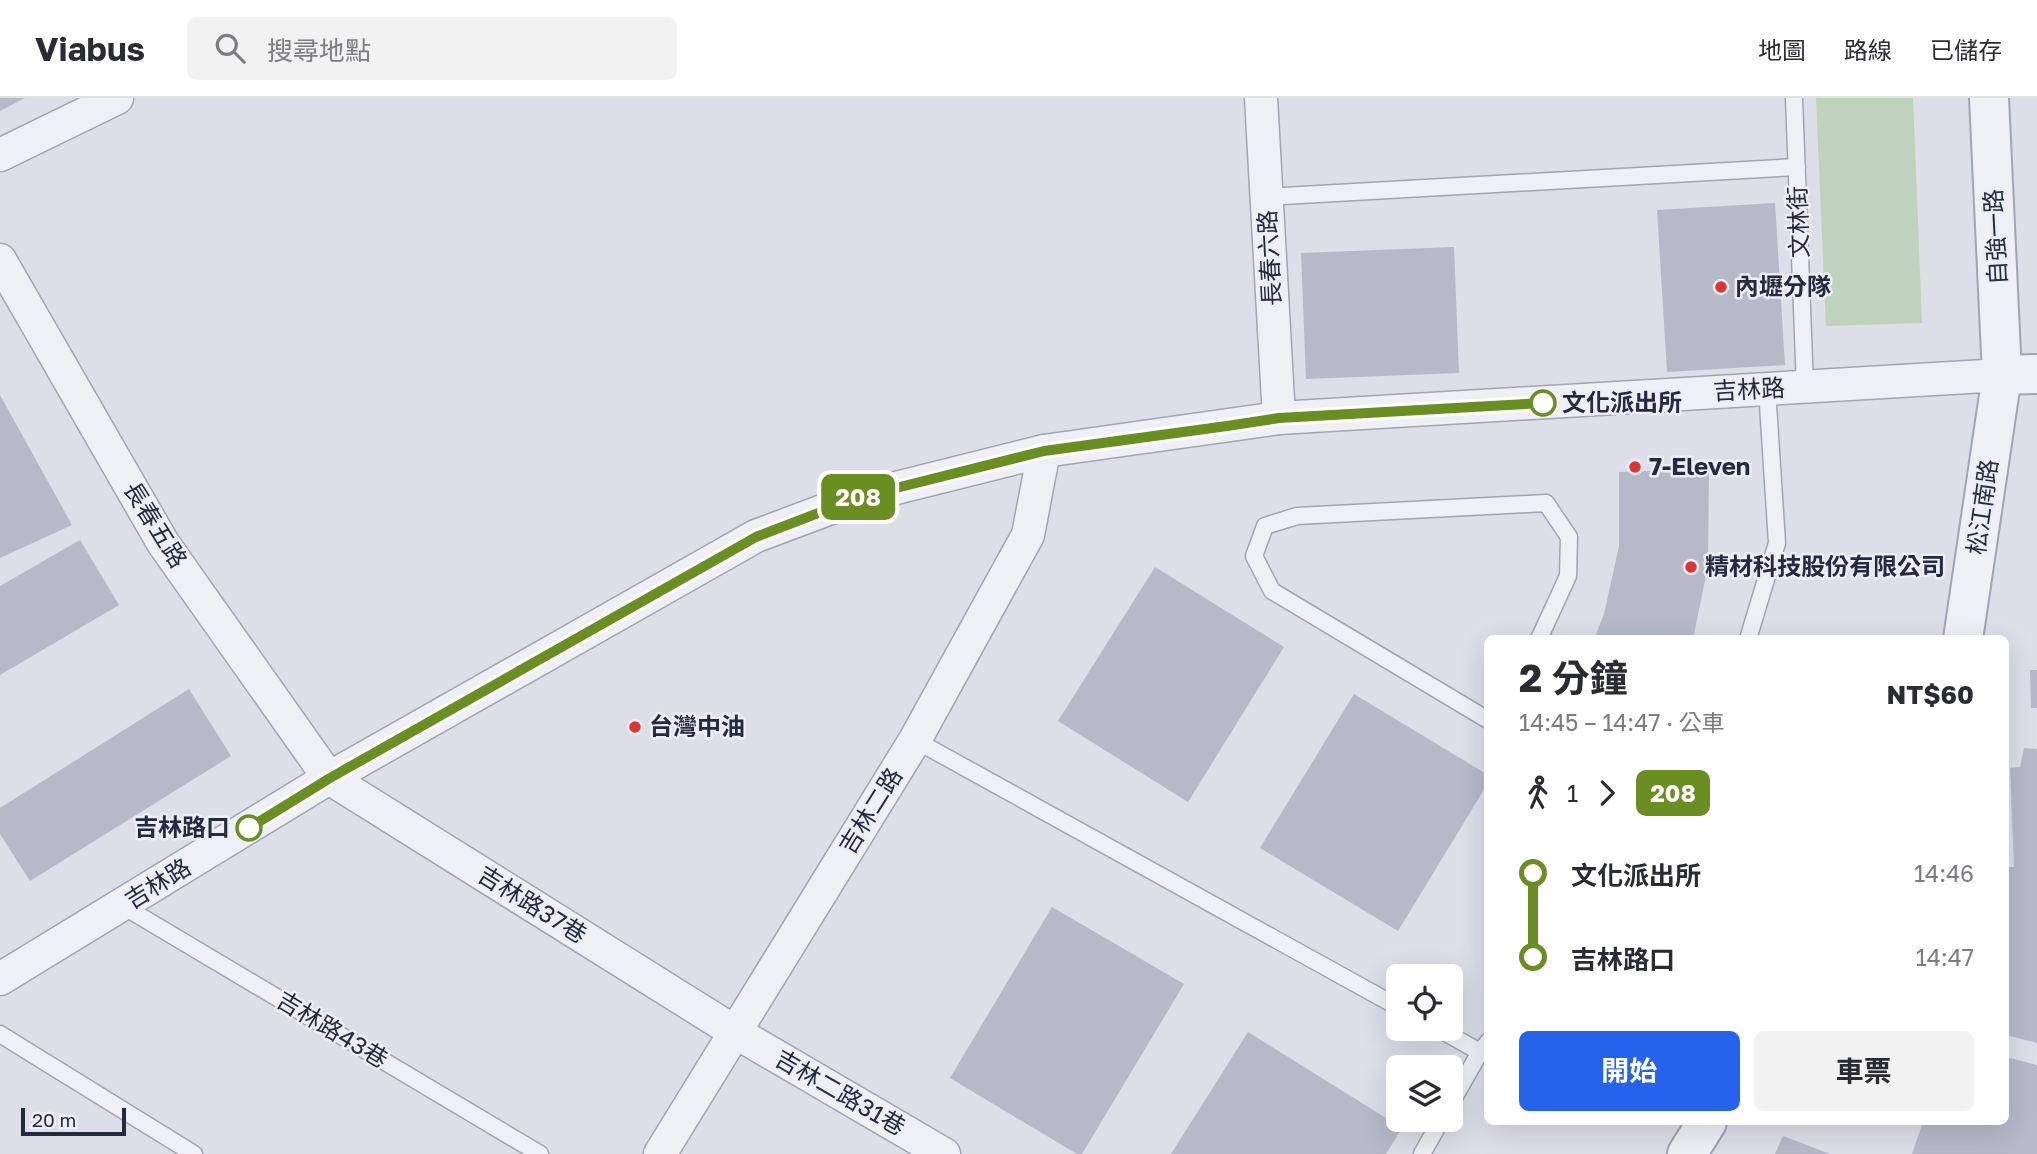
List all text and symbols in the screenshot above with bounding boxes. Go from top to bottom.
search box [187,17,677,80]
text: Viabus [35,29,145,68]
icon: search [211,29,249,67]
text: 搜尋地點 [267,35,371,66]
text: 地圖 [1758,35,1806,64]
text: 路線 [1844,35,1892,64]
text: 已儲存 [1930,35,2002,64]
street label: 文林街 [1782,186,1813,259]
street label: 自強一路 [1978,188,2011,286]
street label: 長春六路 [1252,209,1285,307]
place label: 內壢分隊 [1735,271,1831,300]
marker: 內壢分隊 [1713,279,1729,295]
street label: 吉林路 [1712,372,1786,405]
place label: 文化派出所 [1562,387,1682,416]
marker: 文化派出所 [1530,390,1556,416]
place label: 7-Eleven [1649,451,1750,480]
street label: 松江南路 [1960,457,2003,556]
marker: 7-Eleven [1627,459,1643,475]
line badge: 208 [818,474,898,520]
street label: 長春五路 [119,476,194,573]
text: 208 [835,482,881,511]
place label: 精材科技股份有限公司 [1705,551,1945,580]
marker: 精材科技股份有限公司 [1683,559,1699,575]
text: 2 分鐘 [1519,655,1628,700]
text: NT$60 [1887,679,1974,710]
text: 14:45 – 14:47 · 公車 [1519,708,1725,736]
place label: 台灣中油 [649,711,745,740]
marker: 台灣中油 [627,719,643,735]
street label: 吉林二路 [832,762,907,859]
icon: walk [1519,774,1557,812]
icon: forward [1588,774,1626,812]
text: 208 [1650,778,1696,807]
text: 1 [1567,779,1578,807]
place label: 吉林路口 [134,812,230,841]
marker: 吉林路口 [236,815,262,841]
street label: 吉林路 [119,851,195,914]
street label: 吉林路37巷 [473,859,593,949]
text: 14:46 [1914,859,1974,887]
text: 文化派出所 [1571,860,1701,891]
text: 14:47 [1916,943,1974,971]
text: 吉林路口 [1571,944,1675,975]
map controls [1386,964,1463,1132]
button: locate [1386,964,1463,1041]
street label: 吉林路43巷 [272,984,394,1073]
button: 開始 [1519,1031,1740,1111]
button: 車票 [1754,1031,1974,1111]
street label: 吉林二路31巷 [770,1043,911,1141]
button: layers [1386,1055,1463,1132]
scale bar [21,1105,126,1137]
text: 20 m [32,1108,76,1131]

